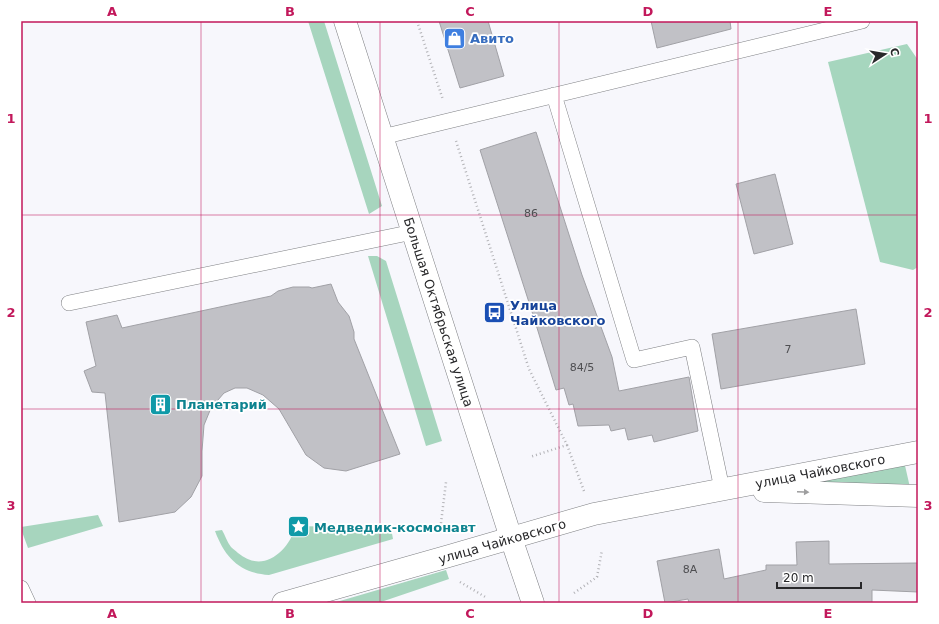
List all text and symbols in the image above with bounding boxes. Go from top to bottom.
text: A [107,4,117,19]
text: B [285,4,295,19]
text: C [465,4,475,19]
text: D [643,4,654,19]
text: E [824,4,832,19]
shop icon: Авито [442,25,468,51]
place label: Авито [470,31,514,46]
north arrow [865,34,905,74]
text: С [887,47,901,57]
text: 1 [6,111,16,126]
text: 1 [923,111,933,126]
house number: 86 [524,207,538,220]
street label: Большая Октябрьская улица [401,216,476,409]
place label: Улица Чайковского [510,298,606,328]
bus stop icon: Улица Чайковского [482,299,508,325]
text: 2 [6,305,16,320]
text: 2 [923,305,933,320]
house number: 7 [785,343,792,356]
house number: 84/5 [570,361,594,374]
building icon: Планетарий [147,391,173,417]
place label: Планетарий [176,397,267,412]
street label: улица Чайковского [754,452,886,491]
one-way arrow [797,489,810,495]
text: 3 [6,498,16,513]
text: 3 [923,498,933,513]
place icon: Медведик-космонавт [285,514,311,540]
street label: улица Чайковского [437,516,568,567]
place label: Медведик-космонавт [314,520,476,535]
house number: 8А [683,563,698,576]
scale bar [777,564,861,590]
text: 20 m [783,571,814,585]
text: A [107,606,117,621]
text: B [285,606,295,621]
text: C [465,606,475,621]
text: D [643,606,654,621]
text: E [824,606,832,621]

